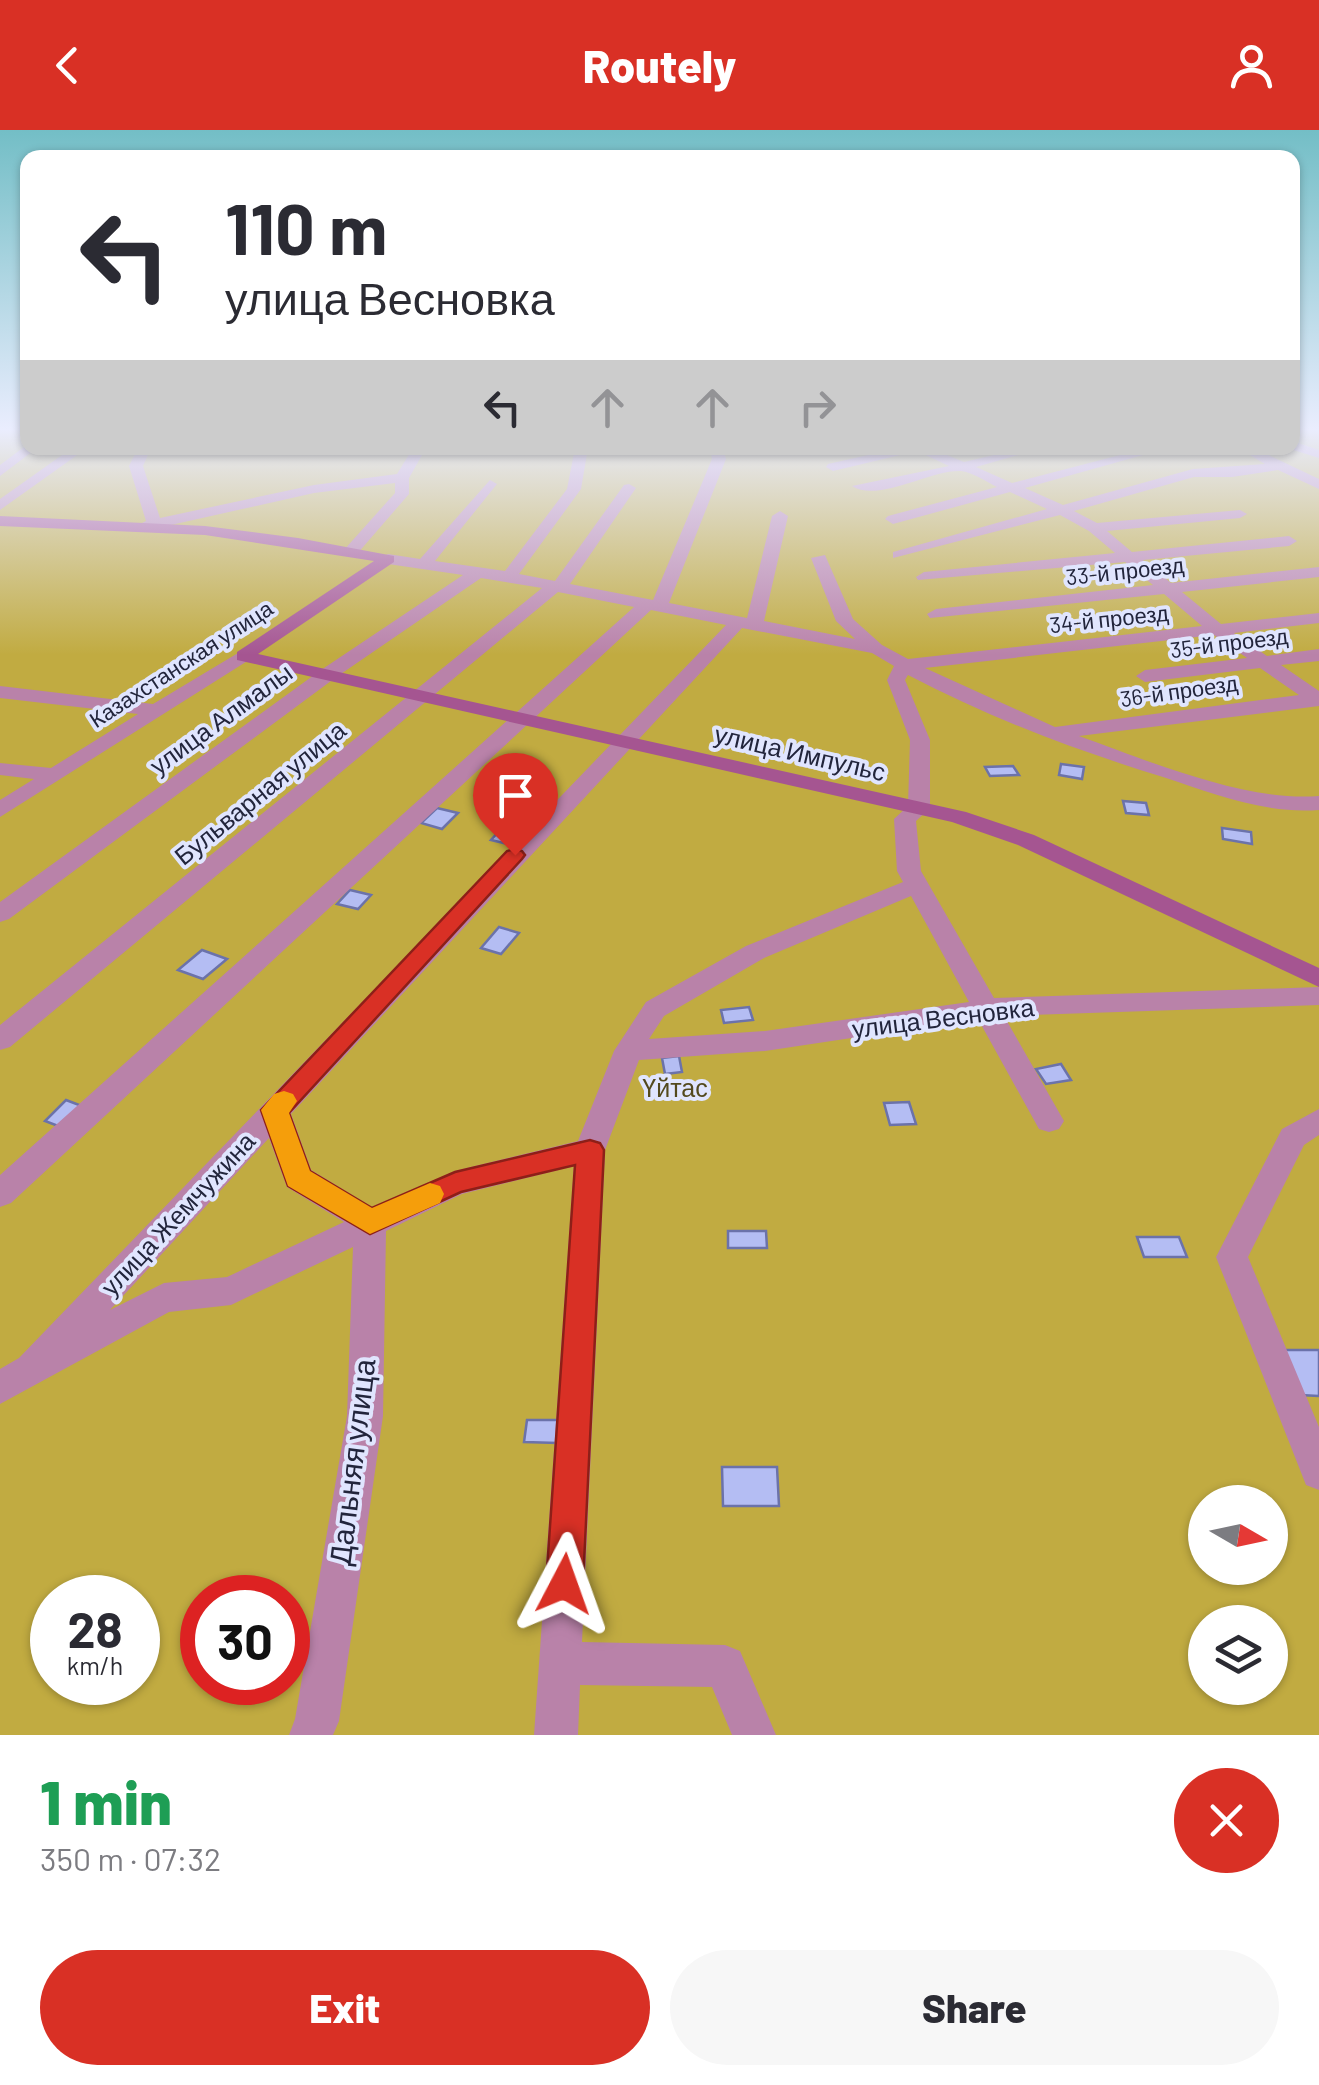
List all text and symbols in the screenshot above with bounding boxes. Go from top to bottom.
icon: back [40,38,95,93]
text: Routely [583,38,736,92]
icon: person [1224,38,1279,93]
text: 110 m [225,185,387,269]
icon: left [60,190,190,320]
text: улица Весновка [225,270,555,324]
icon: left [475,380,530,435]
icon: ahead [580,380,635,435]
icon: ahead [685,380,740,435]
icon: right [790,380,845,435]
street label: 33-й проезд [1065,551,1185,590]
street label: Казахстанская улица [84,594,278,733]
street label: 34-й проезд [1048,599,1170,638]
street label: 35-й проезд [1168,622,1290,663]
street label: улица Алмалы [143,656,297,780]
street label: 36-й проезд [1118,669,1240,712]
street label: Бульварная улица [168,714,351,870]
street label: улица Импульс [712,718,889,786]
pin [473,753,558,856]
icon: arrive [488,768,543,823]
street label: улица Весновка [850,991,1036,1043]
park label: Үйтас [642,1072,708,1102]
street label: улица Жемчужина [94,1126,261,1301]
street label: Дальняя улица [320,1356,382,1567]
north arrow [1188,1485,1288,1585]
map controls [1188,1485,1288,1705]
position arrow [512,1532,616,1636]
speed limit sign: 30 [180,1575,310,1705]
text: 28 [67,1598,123,1658]
button: layers [1188,1605,1288,1705]
text: km/h [67,1650,123,1680]
text: 1 min [40,1765,172,1837]
button: close [1174,1768,1279,1873]
text: 350 m · 07:32 [40,1839,221,1877]
button: Exit [40,1950,650,2065]
button: Share [670,1950,1279,2065]

